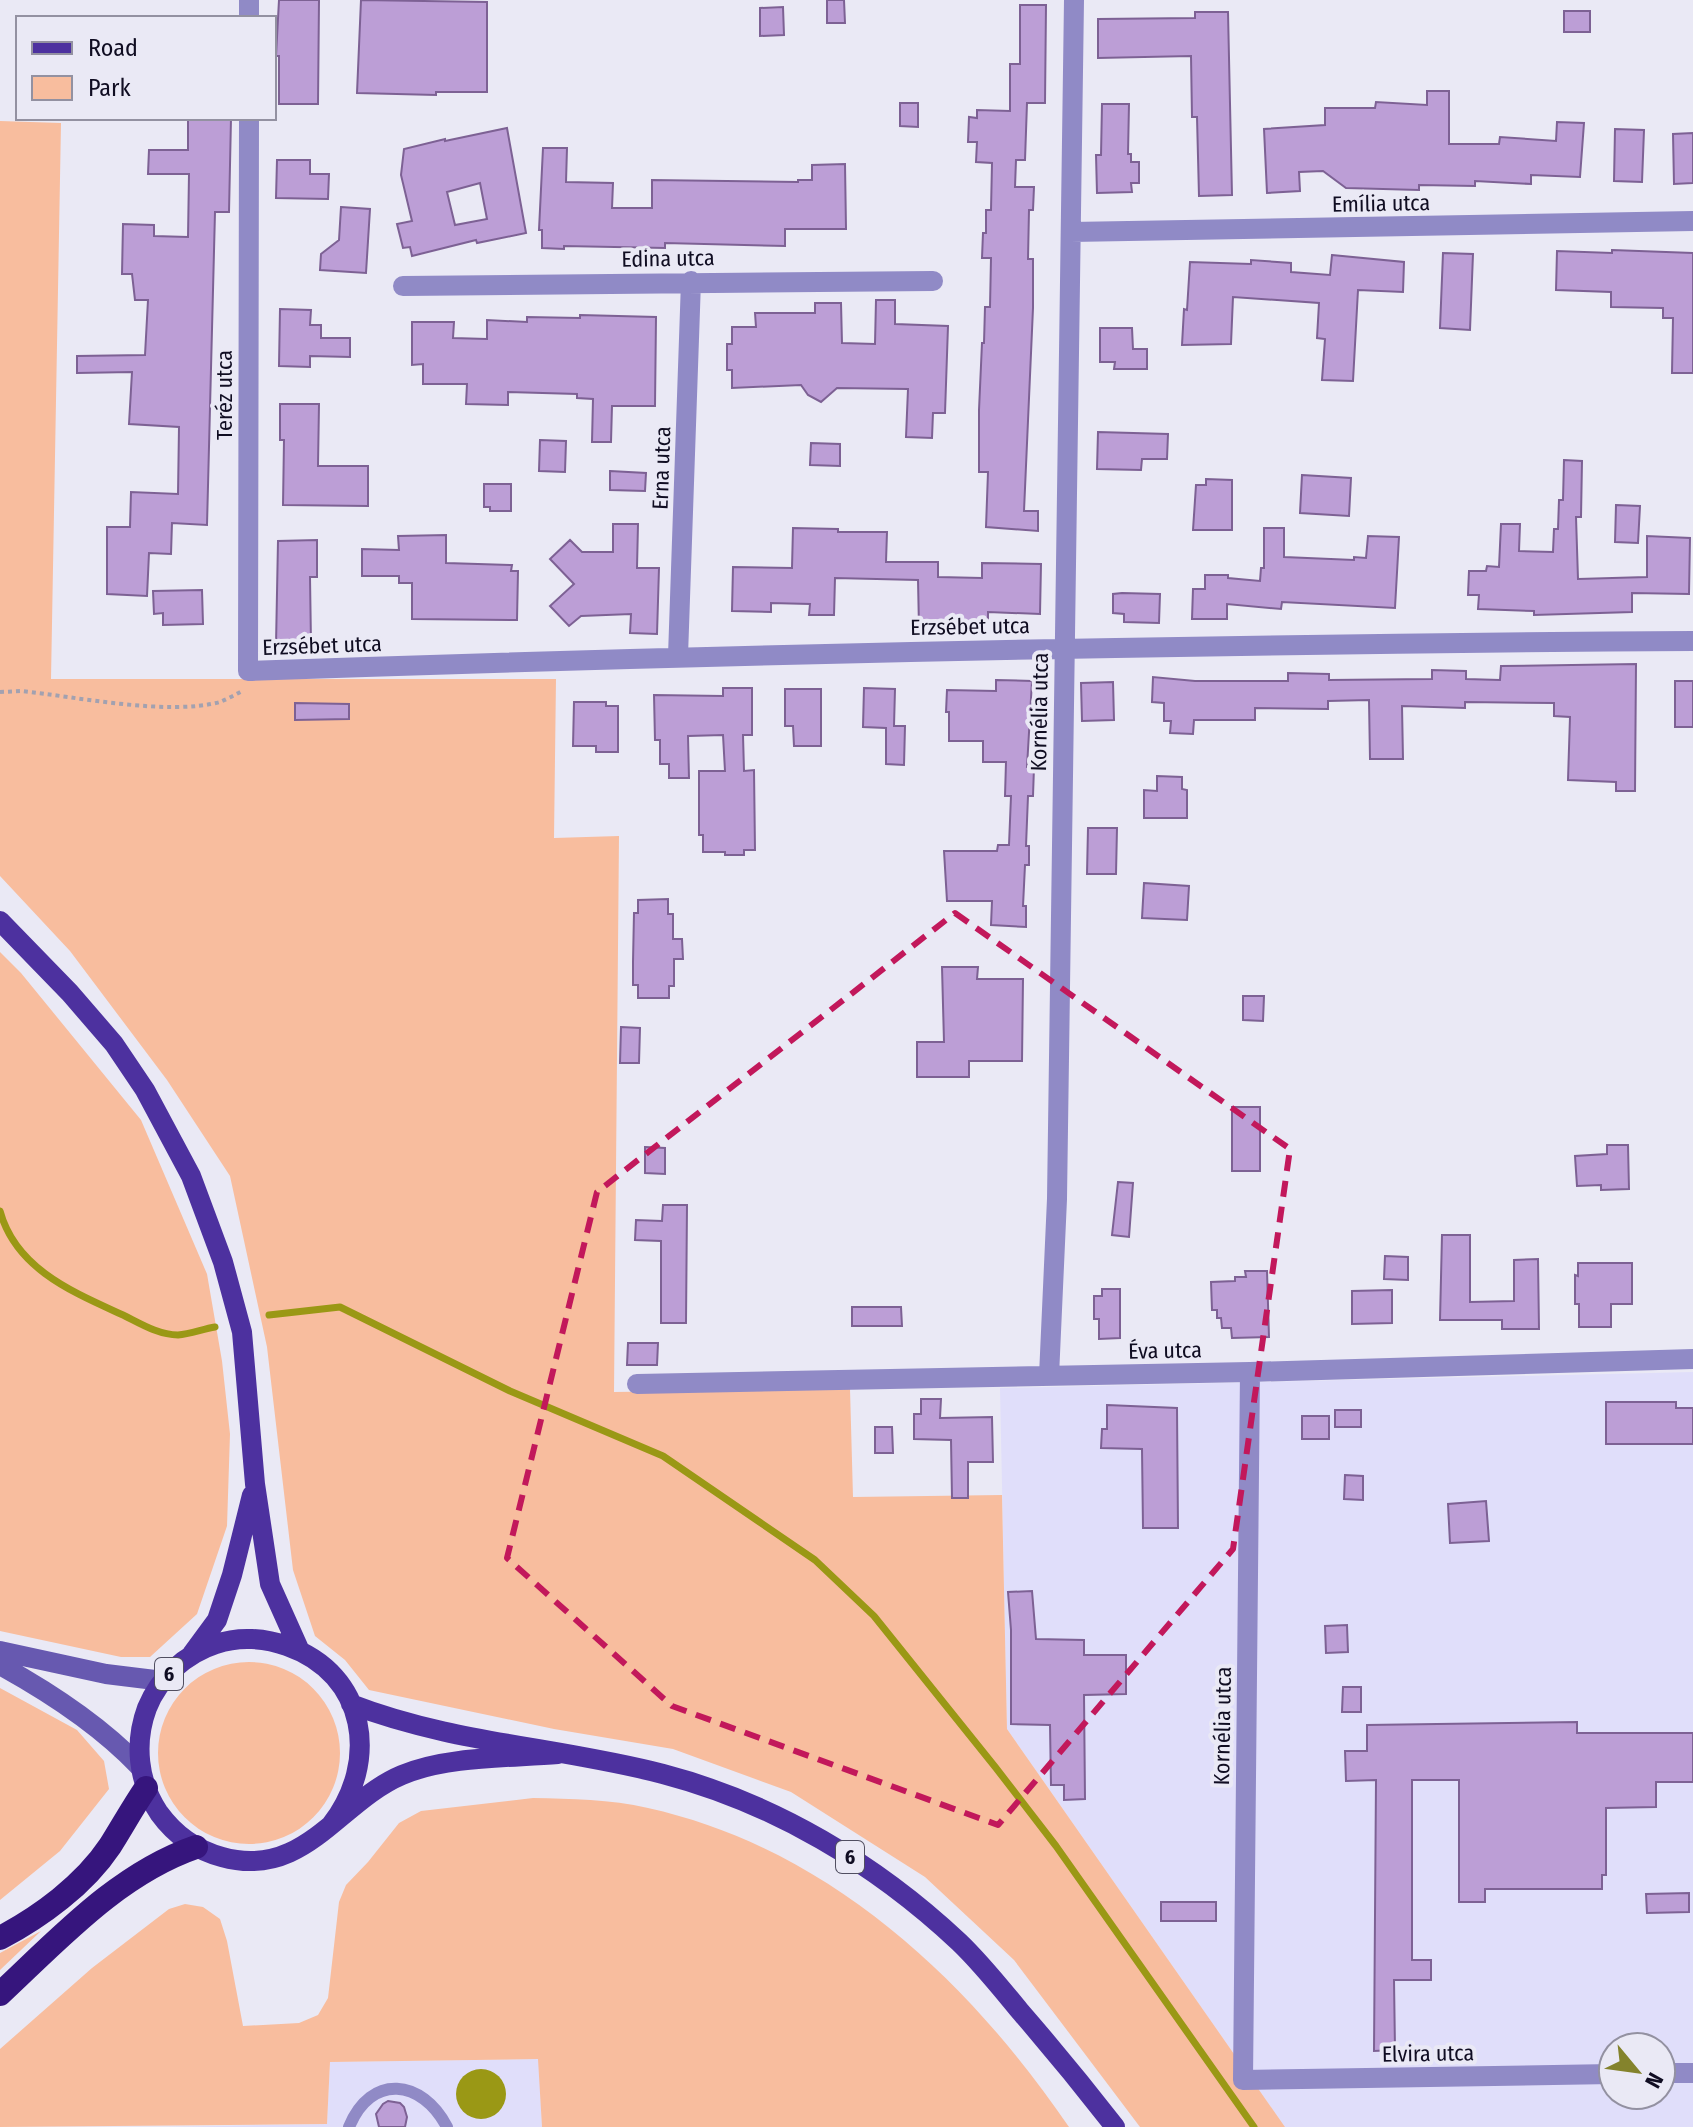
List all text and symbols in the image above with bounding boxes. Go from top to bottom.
legend [16,16,276,120]
text: Road [88,34,138,62]
text: Park [88,74,131,102]
street label: Emília utca [1332,189,1430,218]
street label: Edina utca [621,244,715,273]
street label: Teréz utca [211,350,238,440]
street label: Erna utca [647,426,676,510]
street label: Erzsébet utca [910,612,1030,641]
street label: Erzsébet utca [262,630,382,661]
street label: Kornélia utca [1025,652,1054,772]
street label: Éva utca [1128,1336,1202,1365]
road number: 6 [155,1658,183,1690]
street label: Kornélia utca [1208,1666,1237,1786]
road number: 6 [836,1841,864,1873]
north arrow [1597,2031,1677,2111]
street label: Elvira utca [1382,2039,1474,2068]
text: N [1639,2068,1669,2093]

